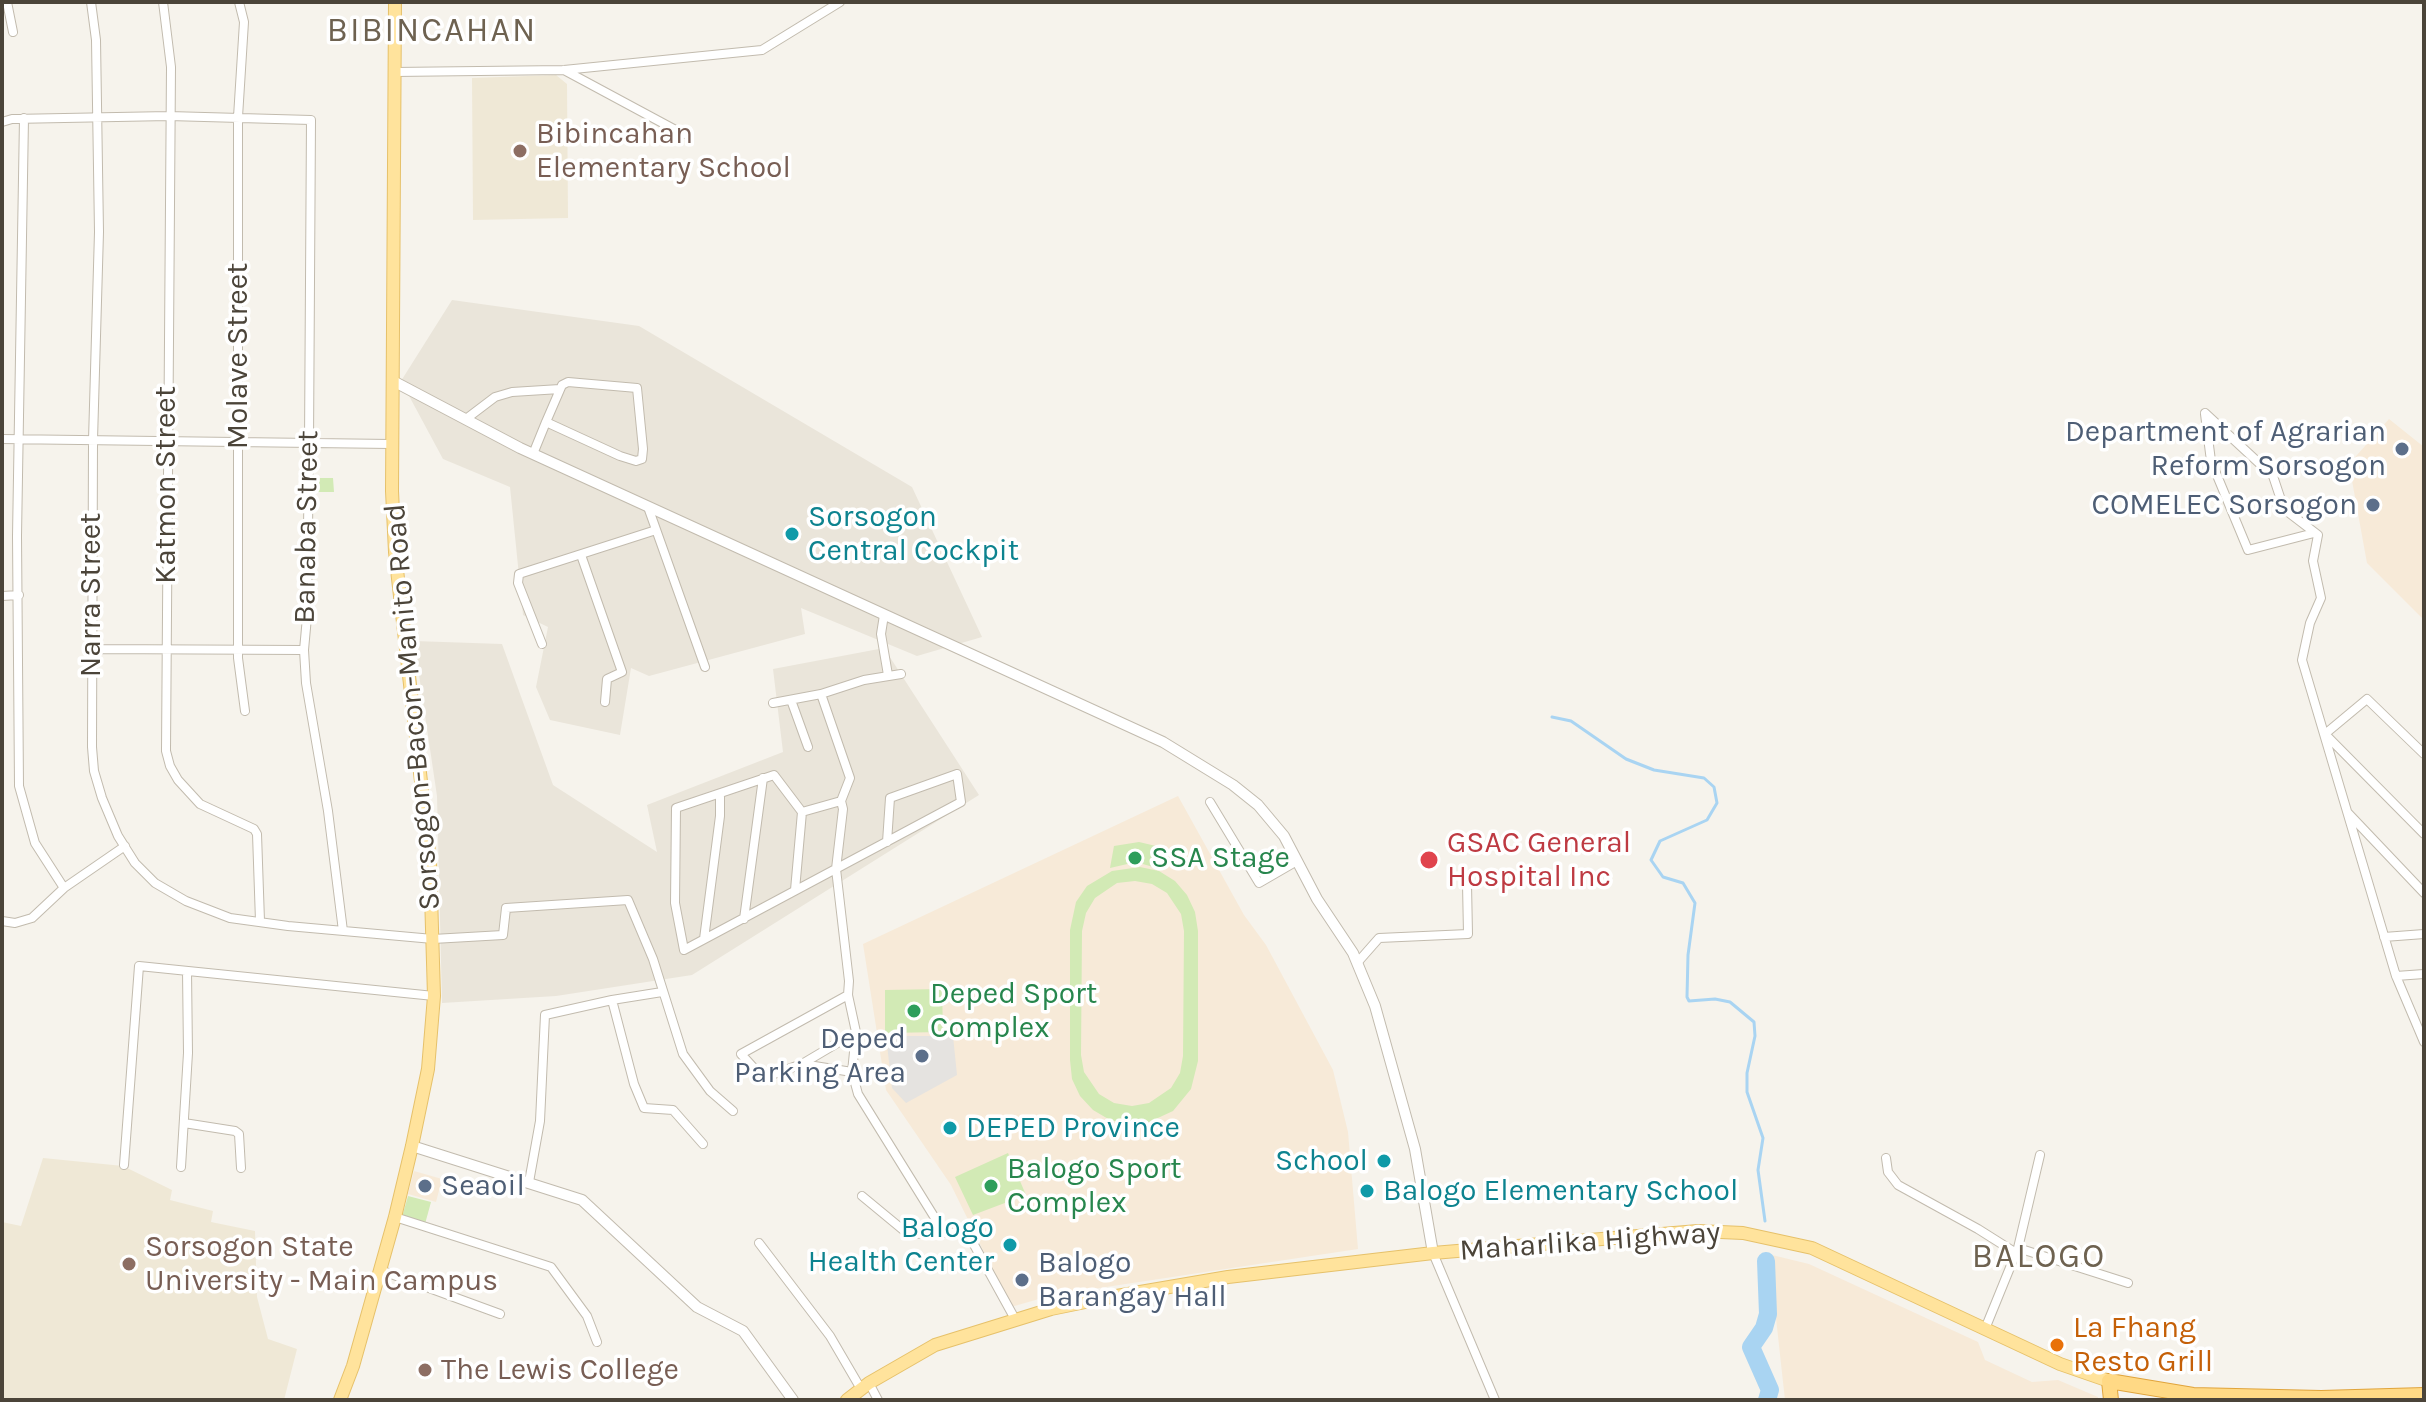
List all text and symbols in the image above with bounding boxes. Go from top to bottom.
district label: BIBINCAHAN [327,11,537,51]
place label: Bibincahan Elementary School [536,116,791,186]
marker: Bibincahan Elementary School [511,142,529,160]
street label: Molave Street [220,263,256,449]
street label: Katmon Street [148,386,184,584]
place label: Department of Agrarian Reform Sorsogon [2065,414,2386,484]
street label: Banaba Street [287,430,327,624]
marker: Department of Agrarian Reform Sorsogon [2393,440,2411,458]
place label: COMELEC Sorsogon [2092,487,2357,523]
marker: COMELEC Sorsogon [2364,496,2382,514]
place label: Sorsogon Central Cockpit [808,499,1019,570]
street label: Sorsogon-Bacon-Manito Road [377,502,449,912]
street label: Narra Street [73,513,109,677]
marker: Sorsogon Central Cockpit [783,525,801,543]
place label: GSAC General Hospital Inc [1447,825,1631,896]
place label: SSA Stage [1151,840,1290,876]
marker: SSA Stage [1126,849,1144,867]
marker: GSAC General Hospital Inc [1418,849,1440,871]
place label: Deped Sport Complex [930,976,1097,1046]
marker: Deped Sport Complex [905,1002,923,1020]
place label: Deped Parking Area [734,1021,906,1092]
marker: Deped Parking Area [913,1047,931,1065]
place label: DEPED Province [966,1110,1180,1146]
marker: DEPED Province [941,1119,959,1137]
place label: School [1275,1143,1368,1179]
place label: Balogo Sport Complex [1007,1151,1182,1222]
marker: School [1375,1152,1393,1170]
place label: Seaoil [441,1168,525,1204]
place label: Balogo Elementary School [1383,1173,1738,1209]
marker: Seaoil [416,1177,434,1195]
marker: Balogo Sport Complex [982,1177,1000,1195]
marker: Balogo Elementary School [1358,1182,1376,1200]
place label: Balogo Health Center [808,1210,994,1280]
street label: Maharlika Highway [1458,1215,1722,1269]
place label: Sorsogon State University - Main Campus [145,1229,498,1300]
marker: Balogo Health Center [1001,1236,1019,1254]
district label: BALOGO [1972,1237,2106,1277]
place label: Balogo Barangay Hall [1038,1245,1227,1316]
marker: Sorsogon State University - Main Campus [120,1255,138,1273]
marker: Balogo Barangay Hall [1013,1271,1031,1289]
place label: La Fhang Resto Grill [2073,1310,2213,1380]
marker: La Fhang Resto Grill [2048,1336,2066,1354]
place label: The Lewis College [441,1352,679,1388]
marker: The Lewis College [416,1361,434,1379]

